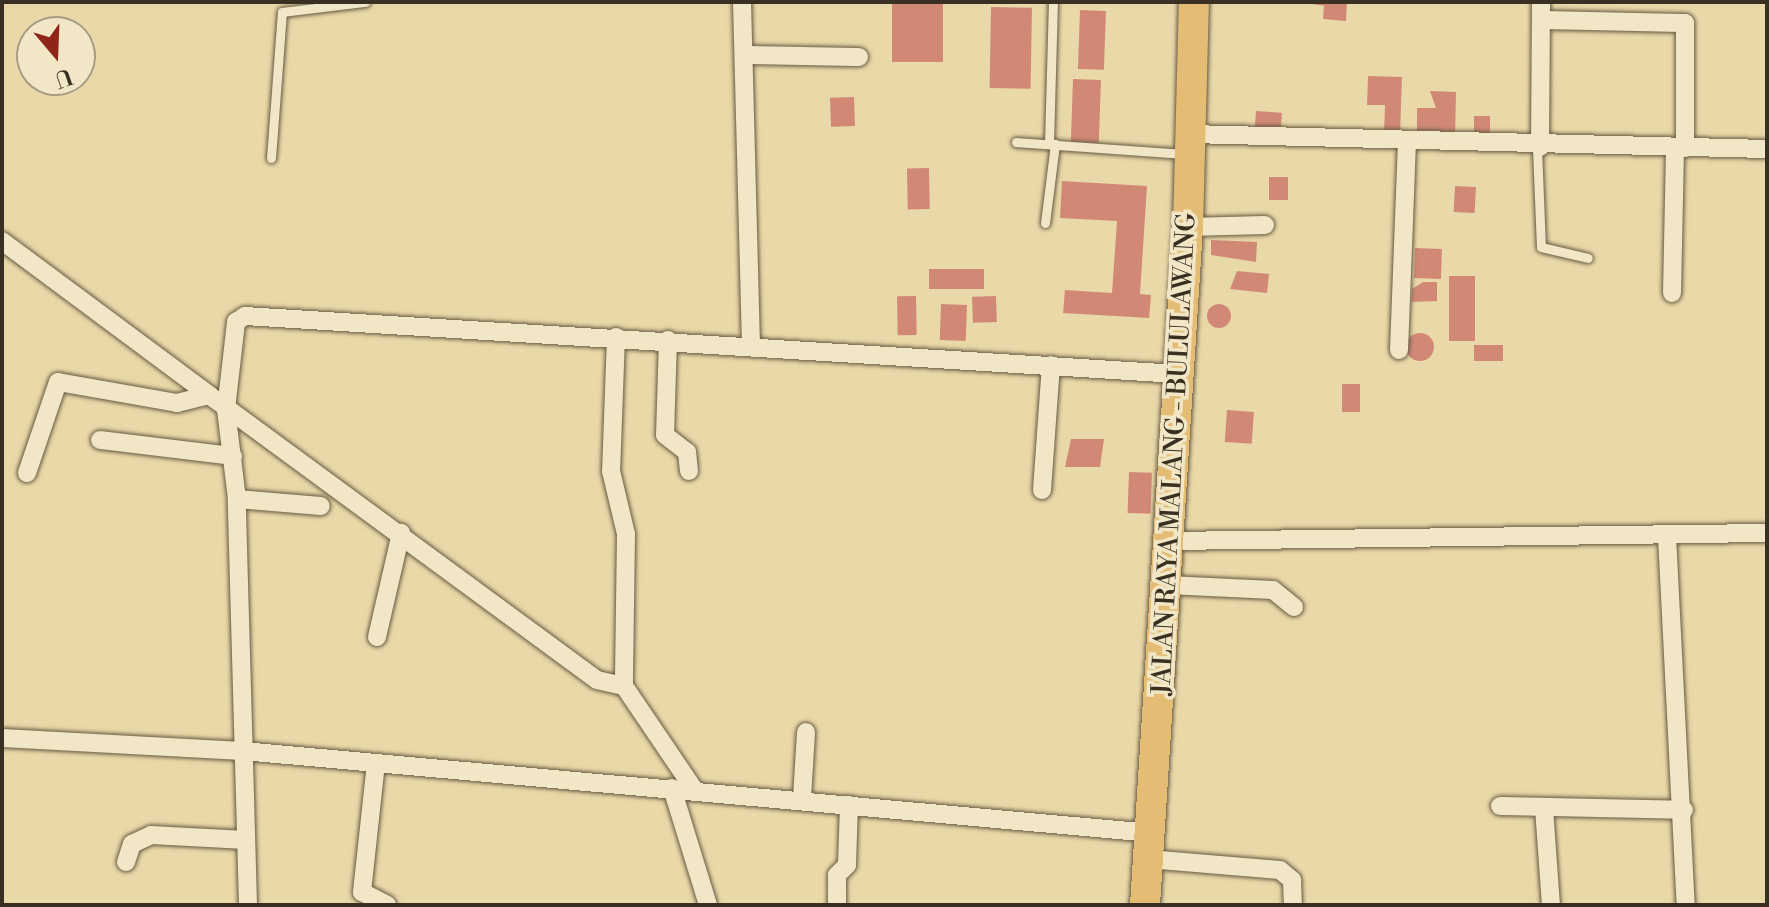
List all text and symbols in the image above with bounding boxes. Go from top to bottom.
north arrow [16,16,96,96]
text: U [51,62,76,93]
street label: JALAN RAYA MALANG - BULULAWANG [1147,212,1203,696]

